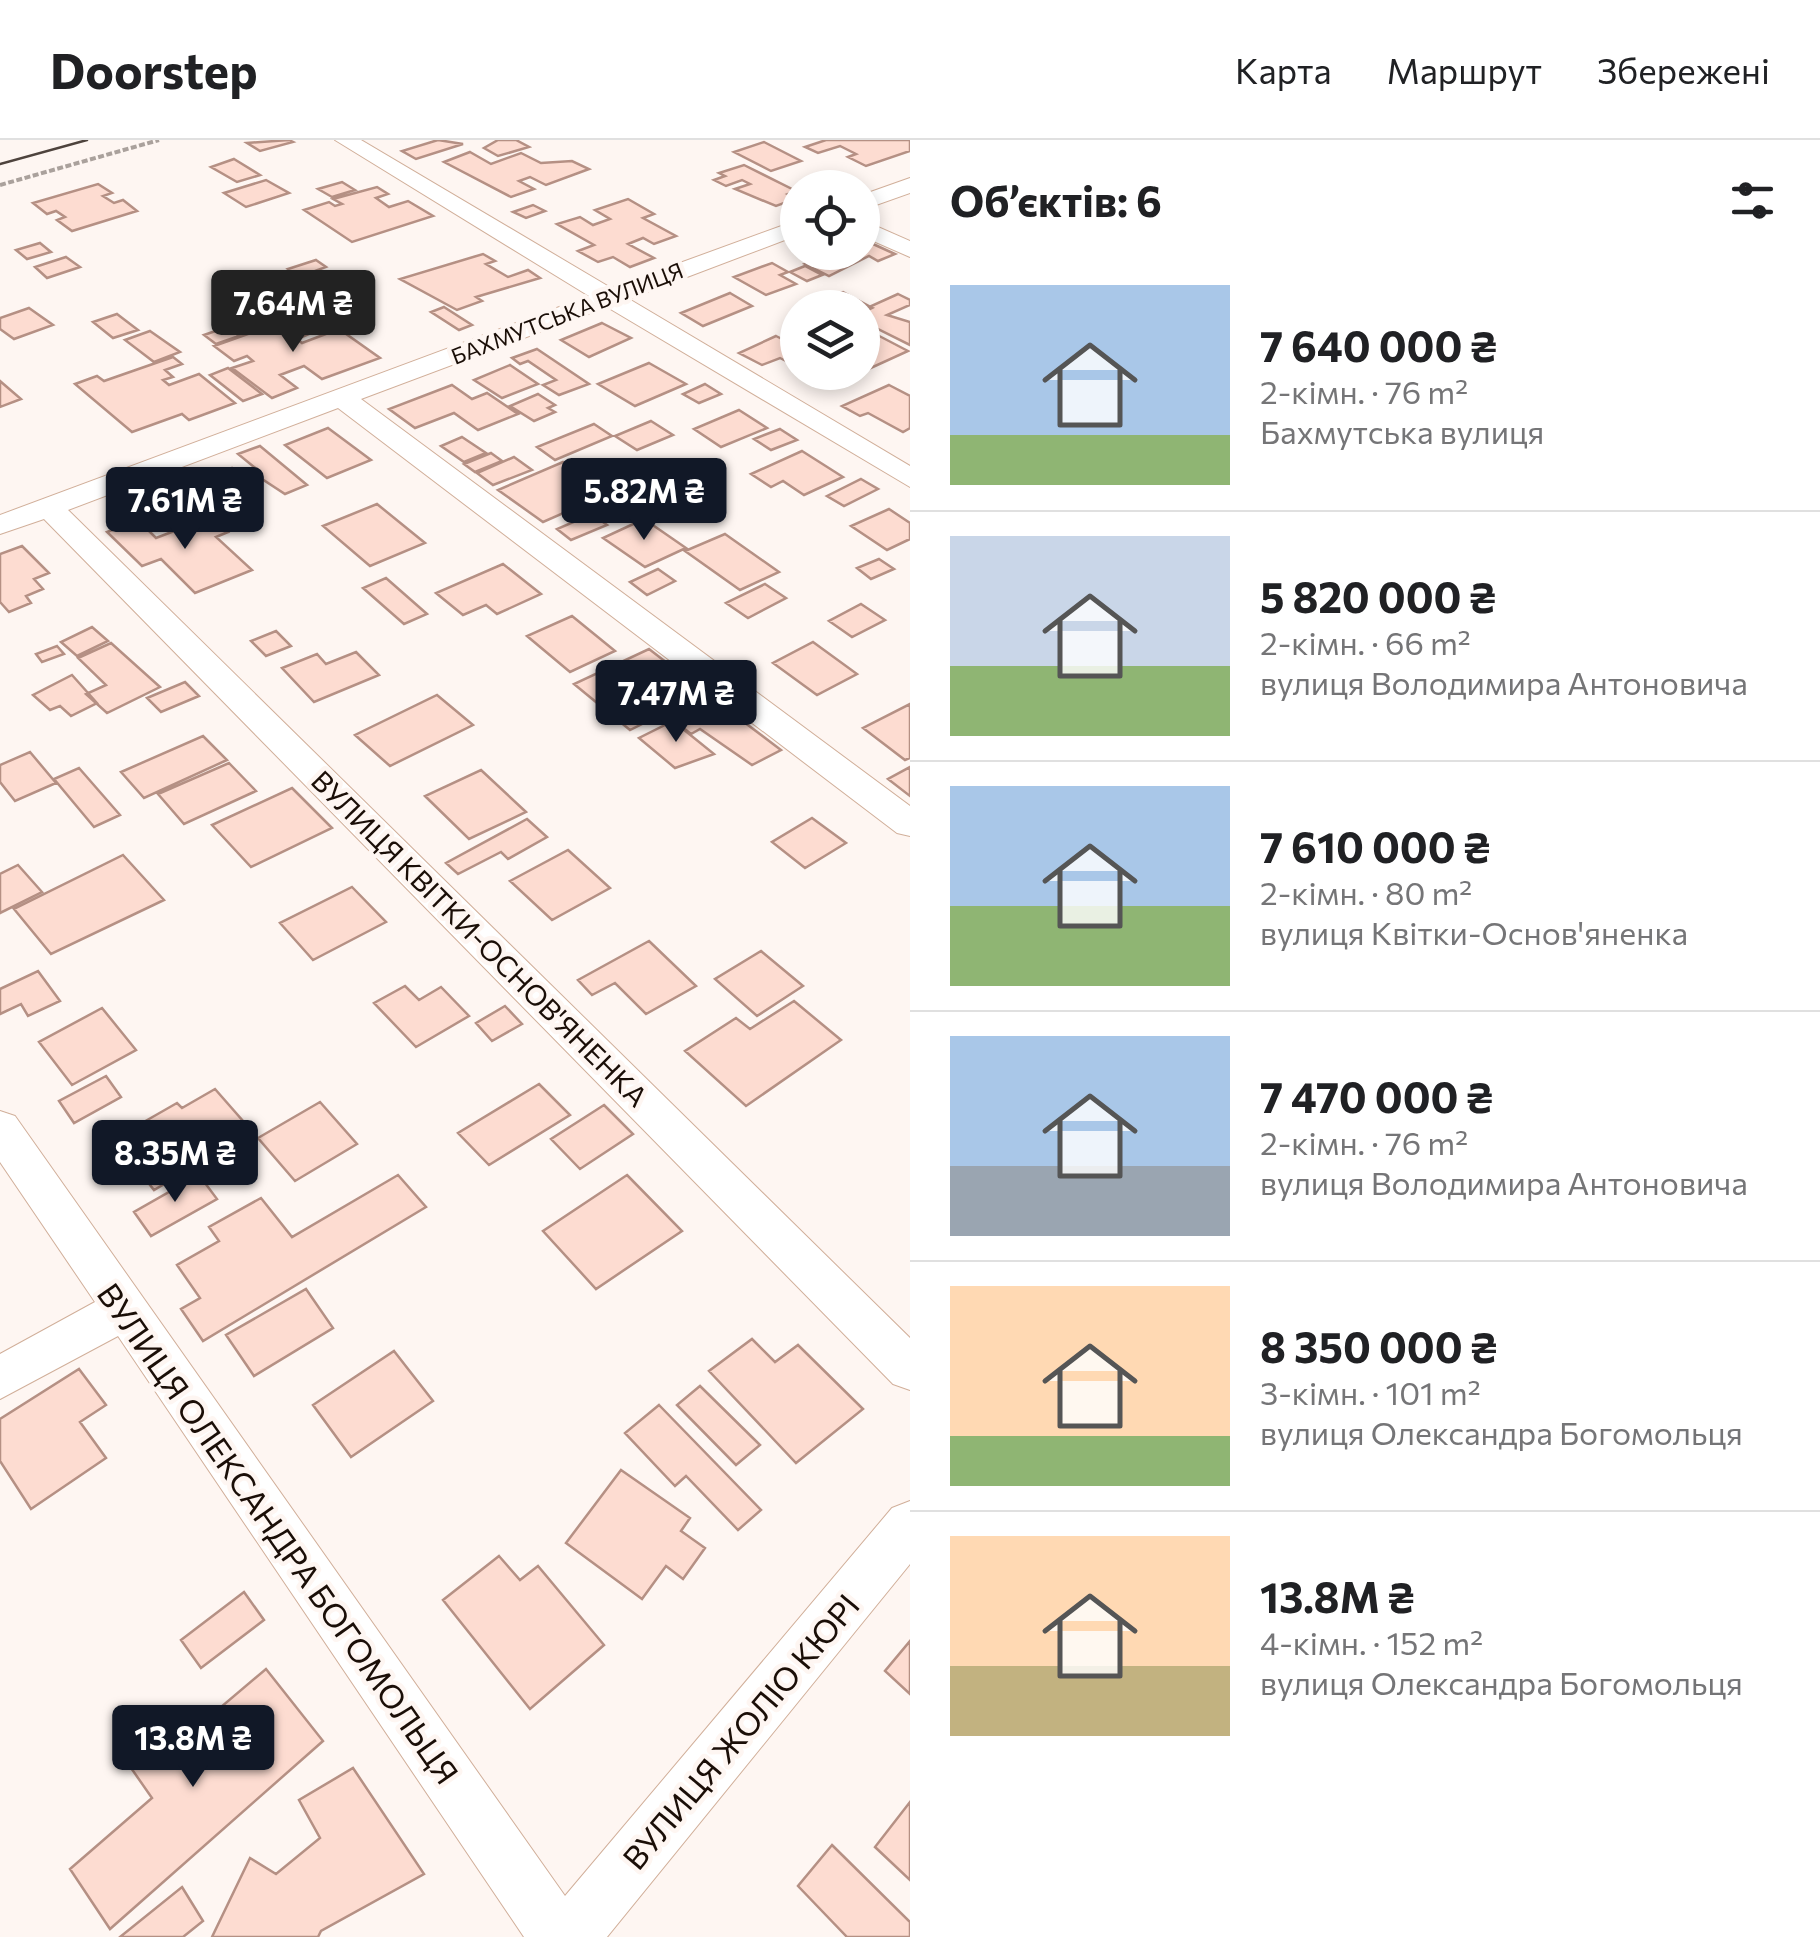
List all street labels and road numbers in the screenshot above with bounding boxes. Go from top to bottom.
street label: БАХМУТСЬКА ВУЛИЦЯ [447,256,687,370]
street label: ВУЛИЦЯ КВІТКИ-ОСНОВ'ЯНЕНКА [305,763,655,1113]
street label: ВУЛИЦЯ ОЛЕКСАНДРА БОГОМОЛЬЦЯ [90,1275,468,1791]
street label: ВУЛИЦЯ ЖОЛІО КЮРІ [613,1585,867,1877]

